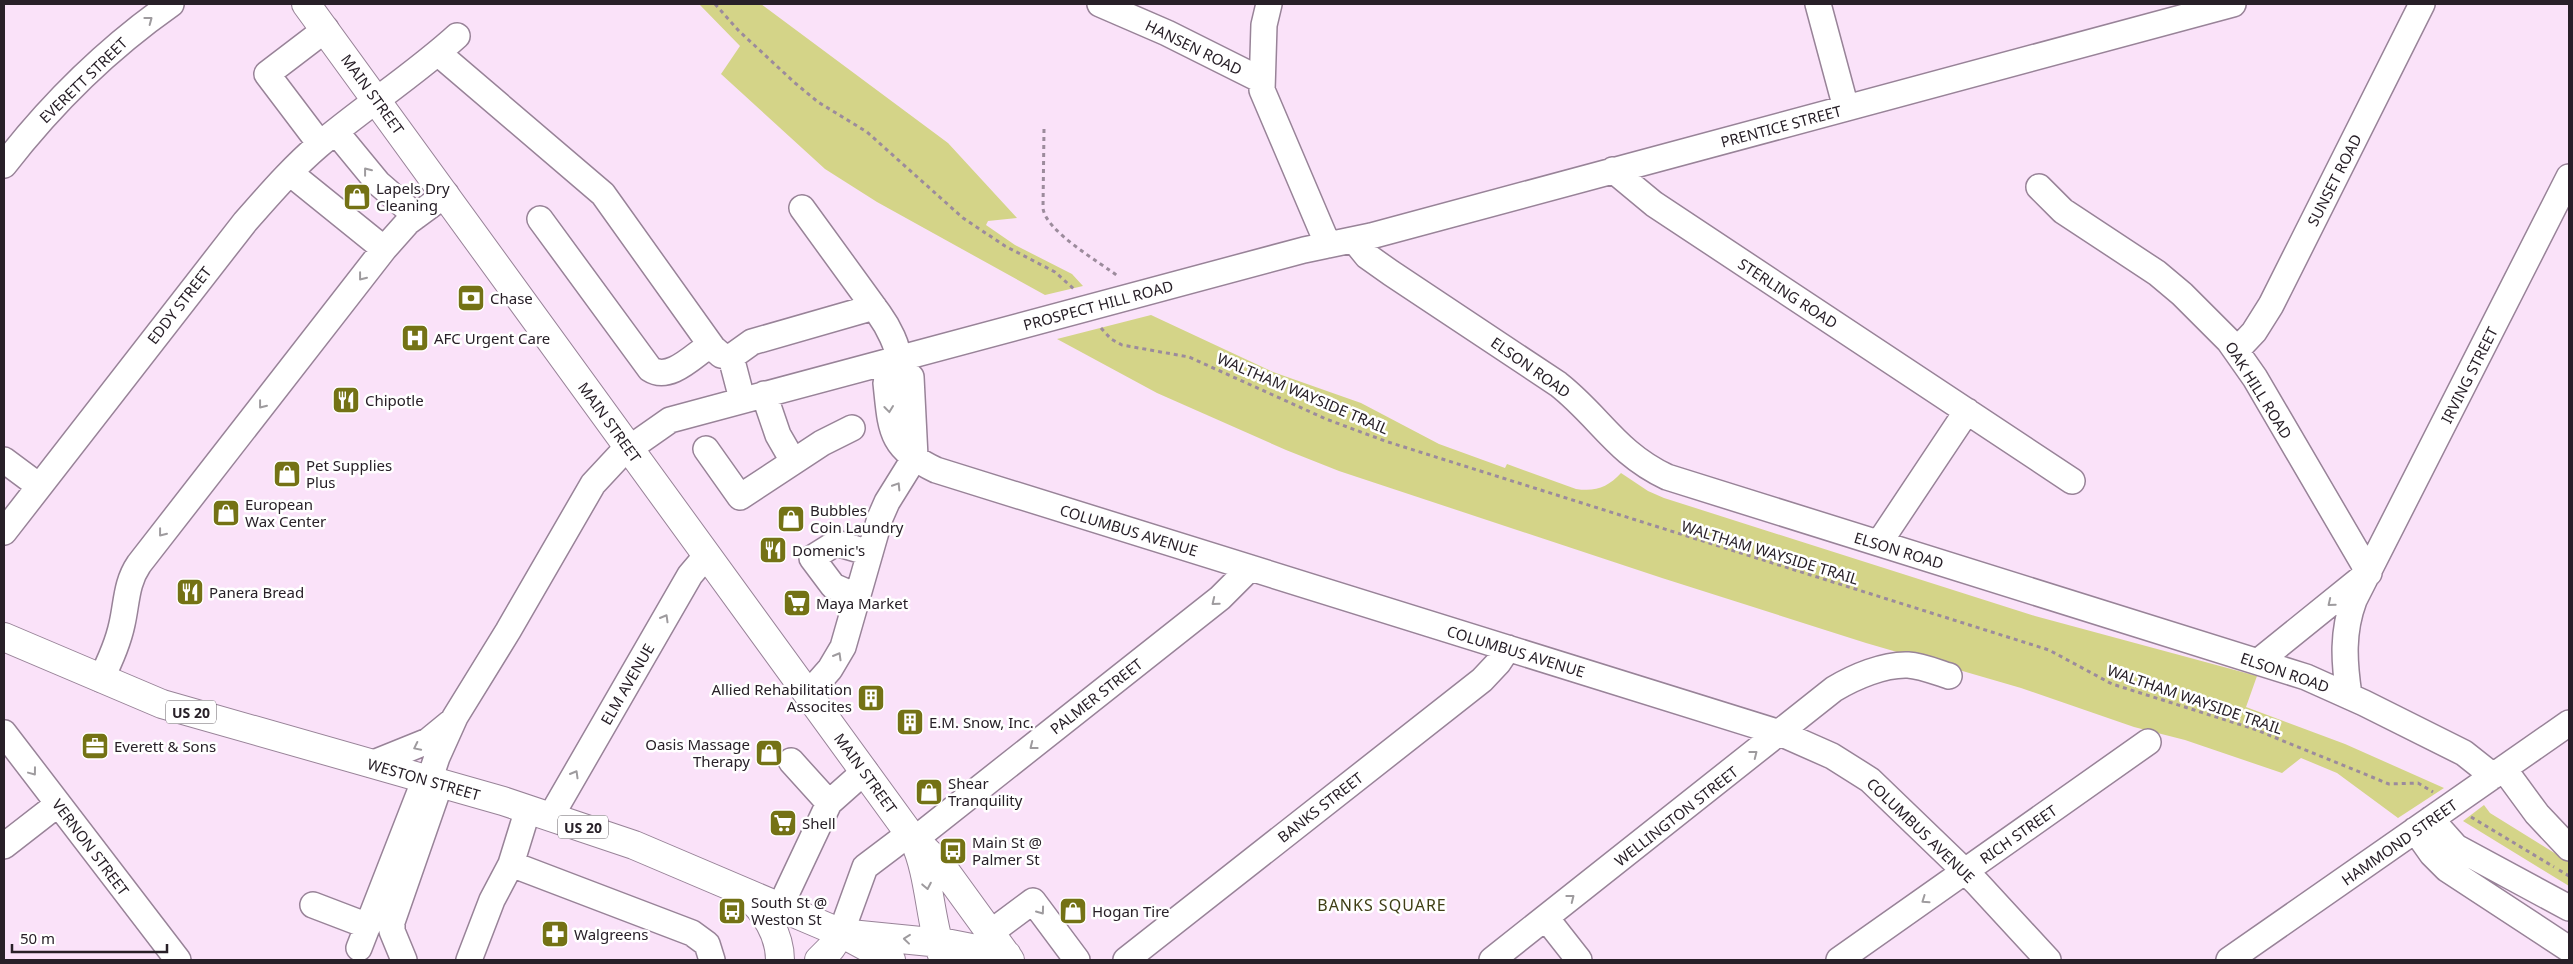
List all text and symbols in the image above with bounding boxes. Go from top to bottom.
street label: HANSEN ROAD [1142,15,1246,79]
one-way arrow [143,17,152,25]
street label: EVERETT STREET [35,32,132,127]
street label: MAIN STREET [337,50,409,139]
street label: PRENTICE STREET [1718,100,1844,152]
street label: SUNSET ROAD [2302,131,2366,229]
one-way arrow [365,168,373,177]
place label: Lapels Dry Cleaning [376,178,450,215]
shop icon: Lapels Dry Cleaning [342,182,372,212]
street label: STERLING ROAD [1734,253,1842,333]
street label: EDDY STREET [142,262,216,348]
one-way arrow [359,271,368,281]
street label: PROSPECT HILL ROAD [1021,275,1175,335]
bank icon: Chase [456,283,486,313]
place label: Chase [490,288,533,308]
hospital icon: AFC Urgent Care [400,323,430,353]
street label: IRVING STREET [2436,323,2502,427]
place label: AFC Urgent Care [434,328,550,348]
street label: ELSON ROAD [1487,332,1575,402]
street label: OAK HILL ROAD [2221,338,2297,443]
street label: WALTHAM WAYSIDE TRAIL [1214,348,1392,438]
street label: MAIN STREET [574,378,646,467]
restaurant icon: Chipotle [331,385,361,415]
place label: Chipotle [365,390,424,410]
one-way arrow [260,399,268,408]
one-way arrow [883,406,894,414]
place label: Pet Supplies Plus [306,455,392,492]
shop icon: Pet Supplies Plus [272,459,302,489]
one-way arrow [891,483,900,492]
place label: European Wax Center [245,494,326,531]
shop icon: European Wax Center [211,498,241,528]
place label: Bubbles Coin Laundry [810,500,904,537]
street label: COLUMBUS AVENUE [1058,500,1200,560]
shop icon: Bubbles Coin Laundry [776,504,806,534]
street label: WALTHAM WAYSIDE TRAIL [1679,515,1861,589]
one-way arrow [160,527,168,536]
street label: ELSON ROAD [1852,527,1946,573]
restaurant icon: Domenic's [758,535,788,565]
place label: Domenic's [792,540,865,560]
restaurant icon: Panera Bread [175,577,205,607]
place label: Panera Bread [209,582,304,602]
supermarket icon: Maya Market [782,588,812,618]
place label: Maya Market [816,593,909,613]
one-way arrow [1212,596,1221,605]
one-way arrow [2328,598,2337,606]
one-way arrow [659,615,669,624]
street label: COLUMBUS AVENUE [1445,621,1587,681]
street label: ELM AVENUE [596,640,658,728]
street label: ELSON ROAD [2238,647,2332,697]
one-way arrow [832,652,842,661]
street label: PALMER STREET [1046,653,1147,738]
street label: WALTHAM WAYSIDE TRAIL [2105,660,2286,738]
place label: Allied Rehabilitation Assocites [711,679,852,716]
building icon: Allied Rehabilitation Assocites [856,683,886,713]
road number: US 20 [166,700,216,724]
building icon: E.M. Snow, Inc. [895,707,925,737]
place label: E.M. Snow, Inc. [929,712,1034,732]
street label: MAIN STREET [830,729,902,818]
office icon: Everett & Sons [80,731,110,761]
place label: Oasis Massage Therapy [645,734,750,771]
place label: Everett & Sons [114,736,216,756]
shop icon: Oasis Massage Therapy [754,738,784,768]
one-way arrow [413,740,422,750]
one-way arrow [1030,740,1039,748]
one-way arrow [1748,751,1757,759]
street label: WESTON STREET [365,753,483,805]
street label: WELLINGTON STREET [1610,761,1742,870]
one-way arrow [28,766,36,775]
street label: BANKS STREET [1273,767,1367,847]
one-way arrow [569,770,579,779]
place label: Shear Tranquility [948,773,1023,810]
street label: COLUMBUS AVENUE [1863,773,1979,887]
shop icon: Shear Tranquility [914,777,944,807]
street label: HAMMOND STREET [2337,794,2461,889]
street label: VERNON STREET [48,795,134,900]
street label: RICH STREET [1975,800,2061,868]
supermarket icon: Shell [768,808,798,838]
place label: Shell [802,813,836,833]
road number: US 20 [558,816,608,839]
place label: Main St @ Palmer St [972,832,1042,869]
bus stop icon: Main St @ Palmer St [938,836,968,866]
one-way arrow [921,882,932,891]
place label: South St @ Weston St [751,892,827,929]
district label: BANKS SQUARE [1317,894,1447,916]
one-way arrow [1566,894,1575,903]
one-way arrow [1921,894,1931,903]
bus stop icon: South St @ Weston St [717,896,747,926]
shop icon: Hogan Tire [1058,896,1088,926]
place label: Hogan Tire [1092,901,1170,921]
one-way arrow [1035,905,1044,915]
pharmacy icon: Walgreens [540,919,570,949]
scale bar [12,922,168,954]
place label: Walgreens [574,924,648,944]
text: 50 m [20,928,55,948]
one-way arrow [903,934,911,945]

